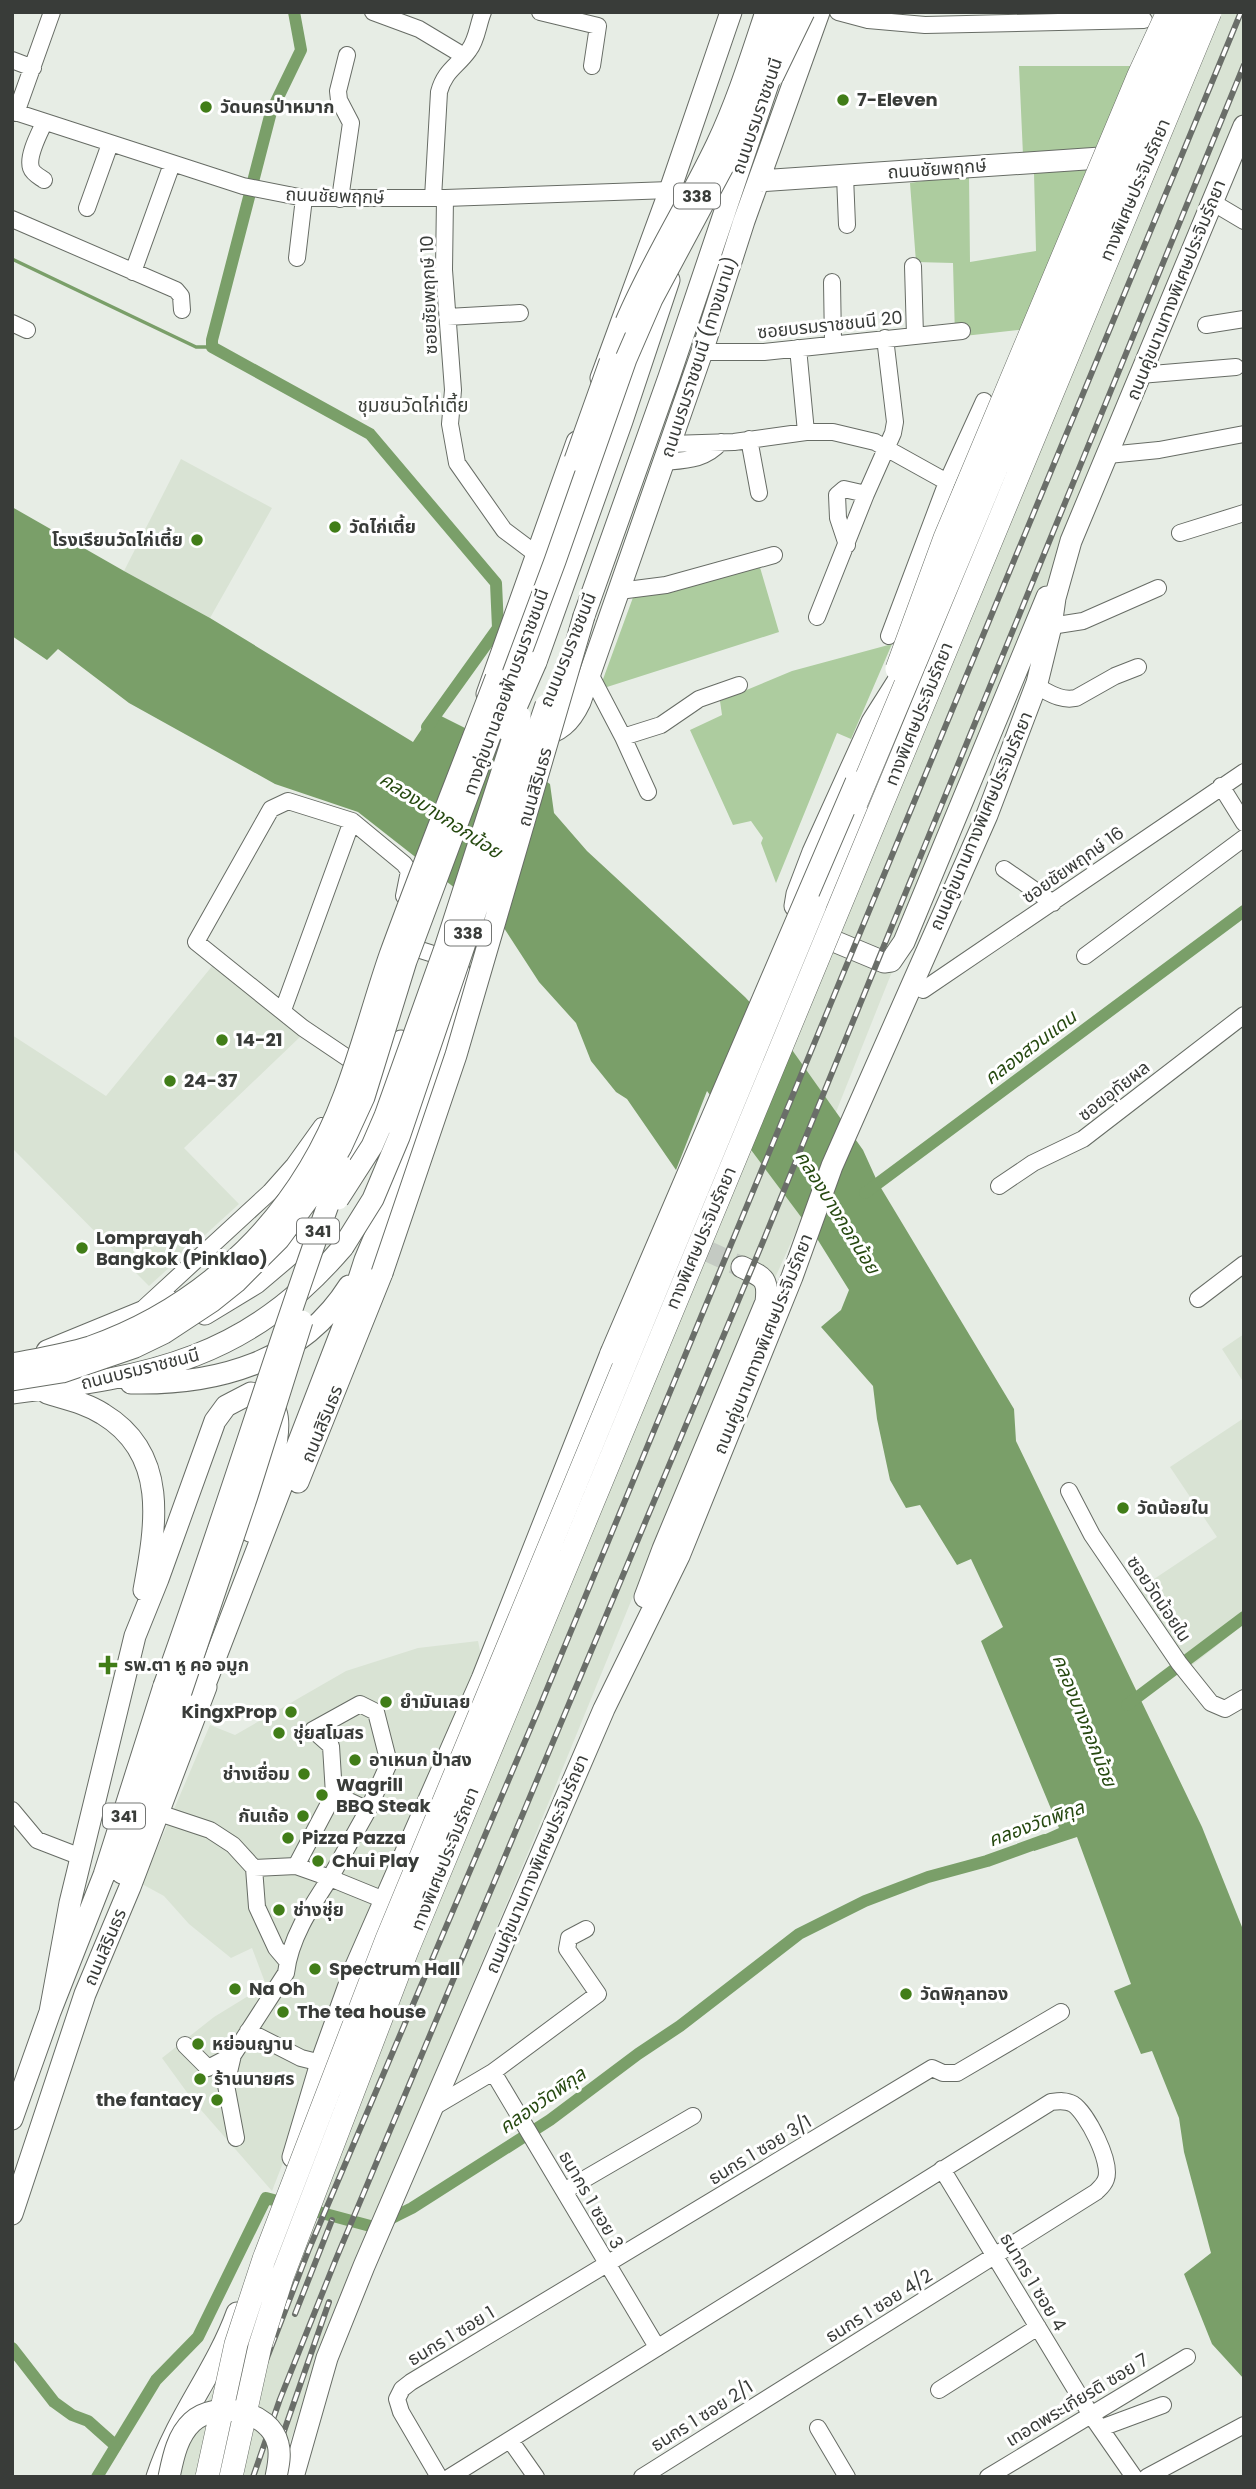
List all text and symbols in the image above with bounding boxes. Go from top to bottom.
street label: ถนนบรมราชชนนี [725,54,788,177]
place label: 7-Eleven [857,87,938,112]
marker: 7-Eleven [835,92,851,108]
place label: วัดนครป่าหมาก [220,94,334,119]
marker: วัดนครป่าหมาก [198,99,214,115]
street label: ทางพิเศษประจิมรัถยา [1093,115,1176,265]
street label: ถนนชัยพฤกษ์ [887,153,987,184]
street label: ถนนคู่ขนานทางพิเศษประจิมรัถยา [1120,176,1231,404]
street label: ถนนชัยพฤกษ์ [285,181,385,210]
road number: 338 [674,184,720,208]
street label: ซอยชัยพฤกษ์ 10 [414,235,443,355]
street label: ถนนบรมราชชนนี (ทางขนาน) [654,253,743,461]
street label: ซอยบรมราชชนนี 20 [756,304,904,345]
district label: ชุมชนวัดไก่เตี้ย [357,392,469,419]
place label: วัดไก่เตี้ย [349,514,416,539]
marker: วัดไก่เตี้ย [327,519,343,535]
place label: โรงเรียนวัดไก่เตี้ย [52,527,183,552]
marker: โรงเรียนวัดไก่เตี้ย [189,532,205,548]
street label: ทางคู่ขนานลอยฟ้าบรมราชชนนี [457,585,555,798]
street label: ถนนบรมราชชนนี [533,589,602,711]
street label: ทางพิเศษประจิมรัถยา [878,638,959,789]
street label: ถนนคู่ขนานทางพิเศษประจิมรัถยา [923,707,1038,934]
street label: ถนนสิรินธร [511,744,558,830]
water label: คลองบางกอกน้อย [374,766,508,866]
street label: ซอยชัยพฤกษ์ 16 [1017,820,1129,909]
road number: 338 [445,920,491,945]
water label: คลองสวนแดน [978,1003,1083,1091]
place label: 14-21 [236,1027,282,1052]
marker: 14-21 [214,1032,230,1048]
street label: ซอยอุทัยผล [1073,1055,1155,1127]
place label: 24-37 [184,1068,238,1093]
marker: 24-37 [162,1073,178,1089]
water label: คลองบางกอกน้อย [789,1146,887,1280]
street label: ทางพิเศษประจิมรัถยา [659,1163,742,1313]
road number: 341 [297,1218,339,1244]
place label: Lomprayah Bangkok (Pinklao) [96,1225,268,1271]
street label: ถนนคู่ขนานทางพิเศษประจิมรัถยา [707,1230,818,1458]
marker: Lomprayah Bangkok (Pinklao) [74,1240,90,1256]
street label: ถนนบรมราชชนนี [78,1342,202,1395]
street label: ถนนสิรินธร [295,1381,348,1466]
place label: วัดน้อยใน [1137,1495,1209,1520]
marker: วัดน้อยใน [1115,1500,1131,1516]
street label: ซอยวัดน้อยใน [1121,1551,1198,1647]
water label: คลองบางกอกน้อย [1046,1650,1124,1792]
place label: รพ.ตา หู คอ จมูก [124,1652,249,1677]
marker: รพ.ตา หู คอ จมูก [98,1655,118,1675]
place label: ยำมันเลย [400,1689,470,1714]
marker: ยำมันเลย [378,1694,394,1710]
place label: KingxProp [182,1699,277,1724]
marker: KingxProp [283,1704,299,1720]
place label: ชุ่ยสโมสร [293,1720,364,1745]
marker: ชุ่ยสโมสร [271,1725,287,1741]
place label: อาเหนก ป้าสง [369,1747,472,1772]
street label: ถนนคู่ขนานทางพิเศษประจิมรัถยา [479,1750,594,1977]
marker: อาเหนก ป้าสง [347,1752,363,1768]
place label: ช่างเชื่อม [222,1761,290,1786]
marker: ช่างเชื่อม [296,1766,312,1782]
place label: Wagrill BBQ Steak [336,1772,431,1818]
street label: ทางพิเศษประจิมรัถยา [404,1783,485,1934]
marker: Wagrill BBQ Steak [314,1787,330,1803]
water label: คลองวัดพิกุล [985,1793,1089,1853]
place label: กันเถ้อ [238,1803,289,1828]
road number: 341 [103,1804,145,1828]
marker: กันเถ้อ [295,1808,311,1824]
place label: Pizza Pazza [302,1825,406,1850]
marker: Pizza Pazza [280,1830,296,1846]
place label: Chui Play [332,1848,420,1873]
marker: Chui Play [310,1853,326,1869]
place label: ช่างชุ่ย [293,1897,344,1922]
marker: ช่างชุ่ย [271,1902,287,1918]
street label: ถนนสิรินธร [77,1904,132,1989]
place label: Spectrum Hall [329,1956,460,1981]
marker: Spectrum Hall [307,1961,323,1977]
place label: Na Oh [249,1976,305,2001]
marker: Na Oh [227,1981,243,1997]
place label: วัดพิกุลทอง [920,1981,1008,2006]
marker: วัดพิกุลทอง [898,1986,914,2002]
place label: The tea house [297,1999,426,2024]
marker: The tea house [275,2004,291,2020]
place label: หย่อนญาน [212,2031,293,2056]
marker: หย่อนญาน [190,2036,206,2052]
water label: คลองวัดพิกุล [494,2060,592,2140]
place label: ร้านนายศร [214,2066,295,2091]
marker: ร้านนายศร [192,2071,208,2087]
place label: the fantacy [96,2087,204,2112]
marker: the fantacy [209,2092,225,2108]
street label: ธนกร 1 ซอย 3/1 [703,2109,816,2190]
street label: ธนากร 1 ซอย 3 [553,2146,630,2253]
street label: ธนากร 1 ซอย 4 [994,2228,1073,2335]
street label: ธนกร 1 ซอย 4/2 [820,2263,937,2348]
street label: ธนกร 1 ซอย 1 [403,2300,499,2371]
street label: เทอดพระเกียรติ ซอย 7 [1001,2347,1153,2452]
street label: ธนกร 1 ซอย 2/1 [646,2374,758,2457]

